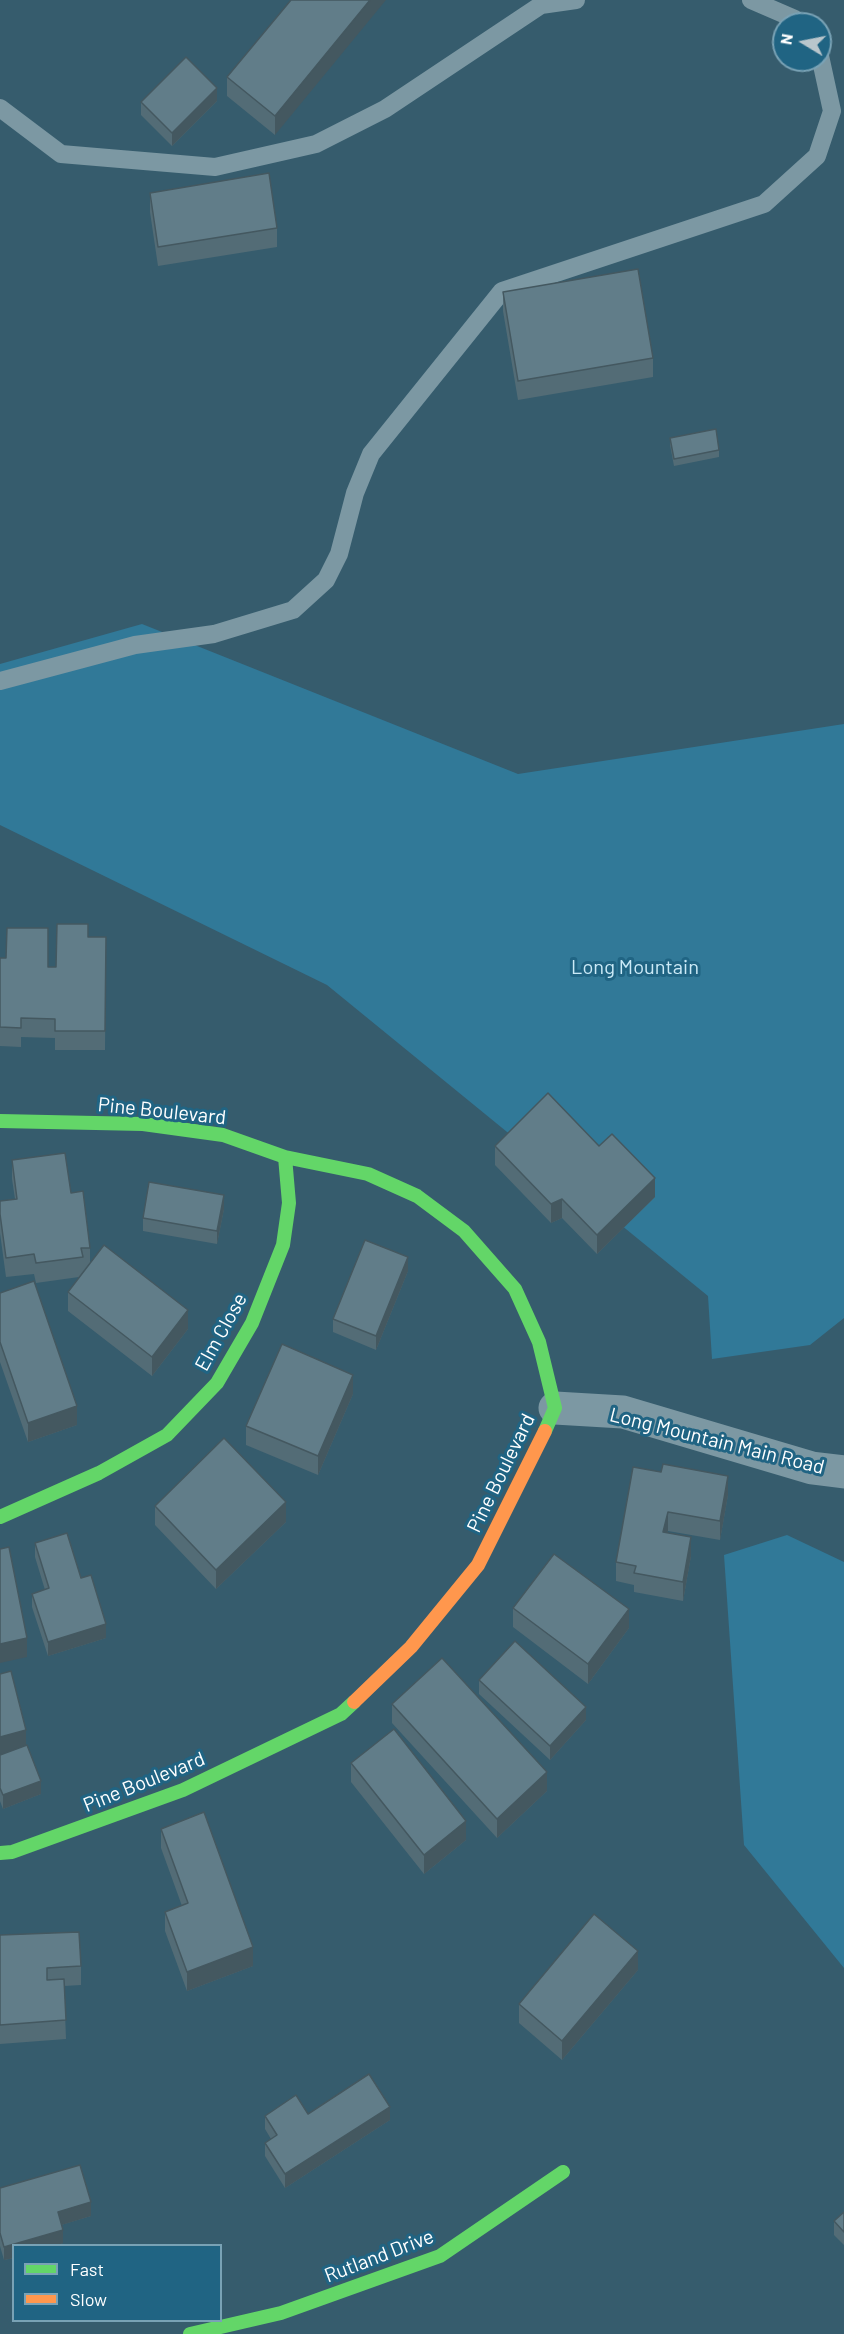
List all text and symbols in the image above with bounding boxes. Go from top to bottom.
north arrow [772,12,832,72]
text: N [775,32,796,46]
park label: Long Mountain [571,955,699,979]
street label: Pine Boulevard [97,1092,227,1130]
street label: Elm Close [190,1289,252,1375]
street label: Long Mountain Main Road [607,1403,827,1479]
street label: Pine Boulevard [462,1410,540,1536]
street label: Pine Boulevard [80,1747,208,1817]
street label: Rutland Drive [321,2224,437,2288]
legend [12,2244,222,2322]
text: Fast [70,2258,104,2280]
text: Slow [70,2288,107,2310]

